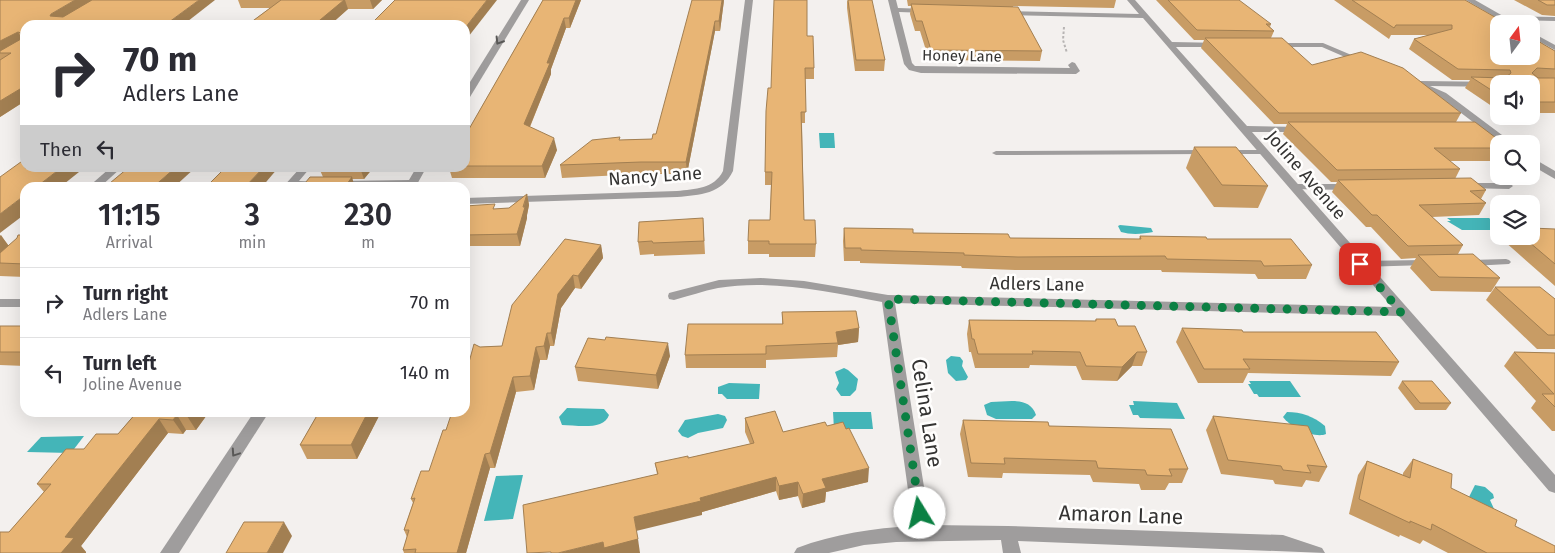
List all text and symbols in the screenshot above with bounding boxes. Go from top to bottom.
north arrow [1490,15,1540,65]
map controls [1490,15,1540,245]
one-way arrow [496,36,506,45]
text: 70 m [123,38,197,80]
icon: right [40,40,105,105]
street label: Honey Lane [922,46,1002,66]
button: sound [1490,75,1540,125]
text: Adlers Lane [123,80,239,107]
street label: Joline Avenue [1261,126,1351,224]
icon: left [92,135,120,163]
button: search [1490,135,1540,185]
text: Then [40,138,82,161]
street label: Nancy Lane [607,162,703,190]
button: layers [1490,195,1540,245]
text: 11:15 [98,197,160,233]
text: 3 [244,197,260,233]
text: 230 [344,197,392,233]
text: Arrival [106,233,153,252]
text: min [238,233,266,252]
text: m [361,233,375,252]
pin [1339,243,1381,285]
icon: arrive [1346,250,1374,278]
street label: Adlers Lane [989,272,1085,296]
text: Turn right [83,282,168,305]
icon: right [40,289,68,317]
text: 70 m [410,291,450,314]
text: Adlers Lane [83,305,167,324]
text: Turn left [83,352,157,375]
street label: Celina Lane [906,357,948,469]
icon: left [40,359,68,387]
text: 140 m [400,361,450,384]
text: Joline Avenue [83,375,182,394]
one-way arrow [232,447,241,457]
position arrow [893,486,945,538]
street label: Amaron Lane [1058,500,1184,530]

